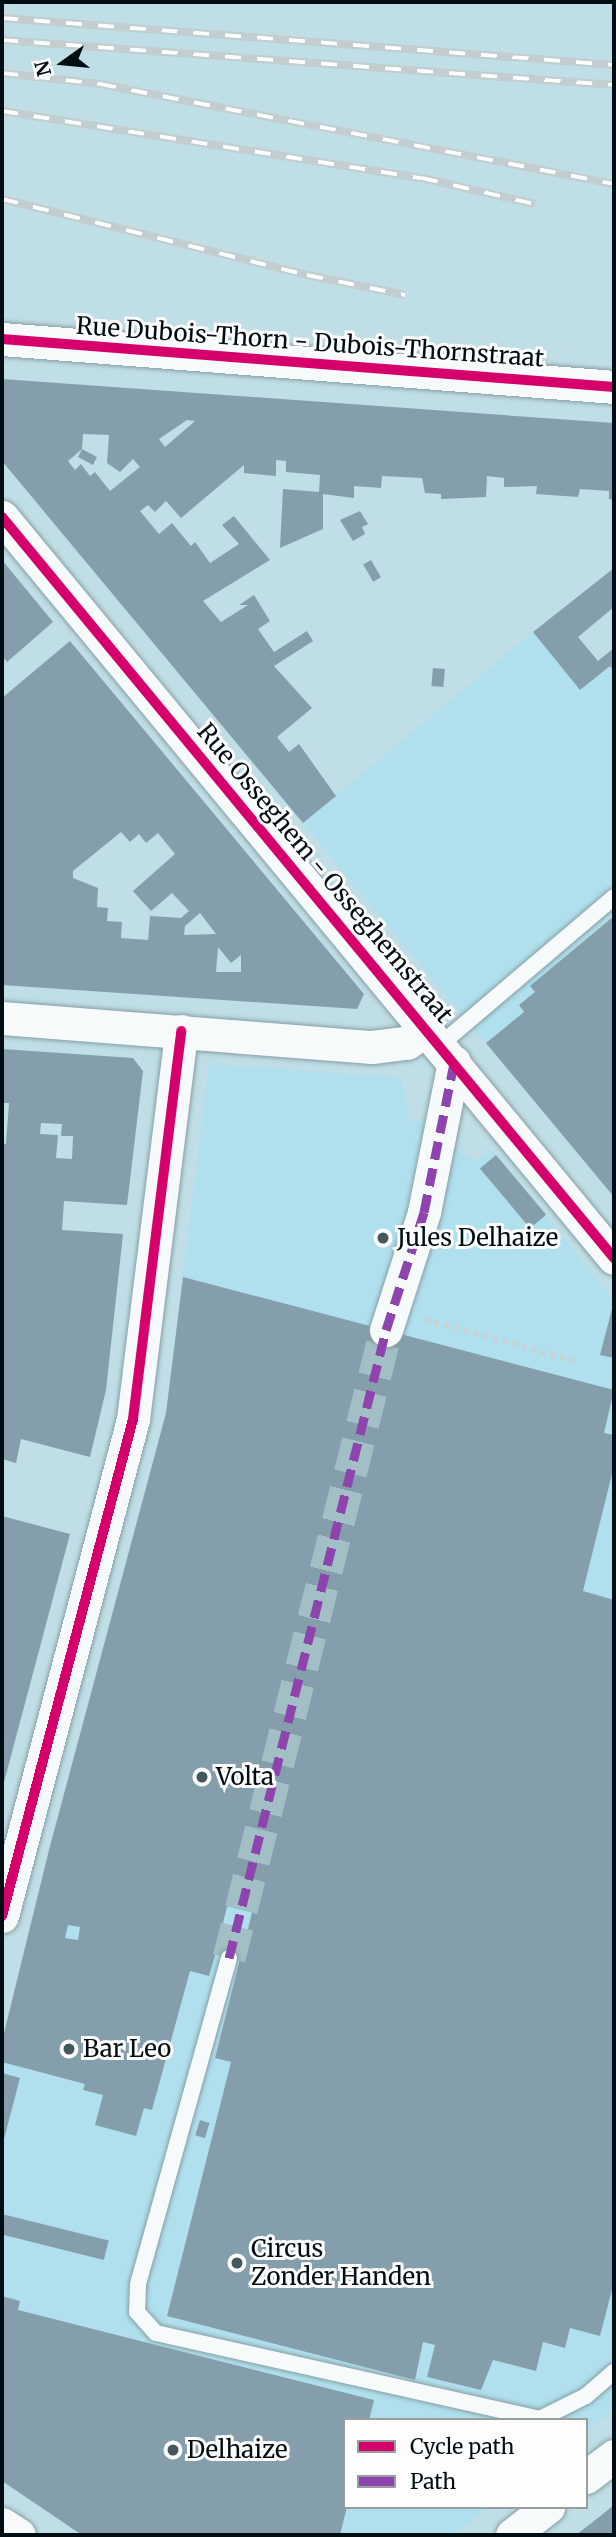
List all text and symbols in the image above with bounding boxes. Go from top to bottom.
north arrow [28,28,98,98]
text: N [29,58,56,79]
street label: Rue Dubois-Thorn - Dubois-Thornstraat [75,311,545,373]
street label: Rue Osseghem - Osseghemstraat [191,717,459,1029]
place label: Jules Delhaize [397,1224,558,1252]
marker: Jules Delhaize [375,1230,391,1246]
place label: Volta [216,1763,274,1791]
marker: Volta [194,1769,210,1785]
place label: Bar Leo [83,2035,171,2063]
marker: Bar Leo [61,2041,77,2057]
place label: Circus Zonder Handen [251,2235,431,2291]
marker: Circus Zonder Handen [229,2255,245,2271]
legend [343,2418,588,2509]
text: Cycle path [410,2433,514,2460]
place label: Delhaize [187,2436,288,2464]
marker: Delhaize [165,2442,181,2458]
text: Path [410,2468,456,2495]

